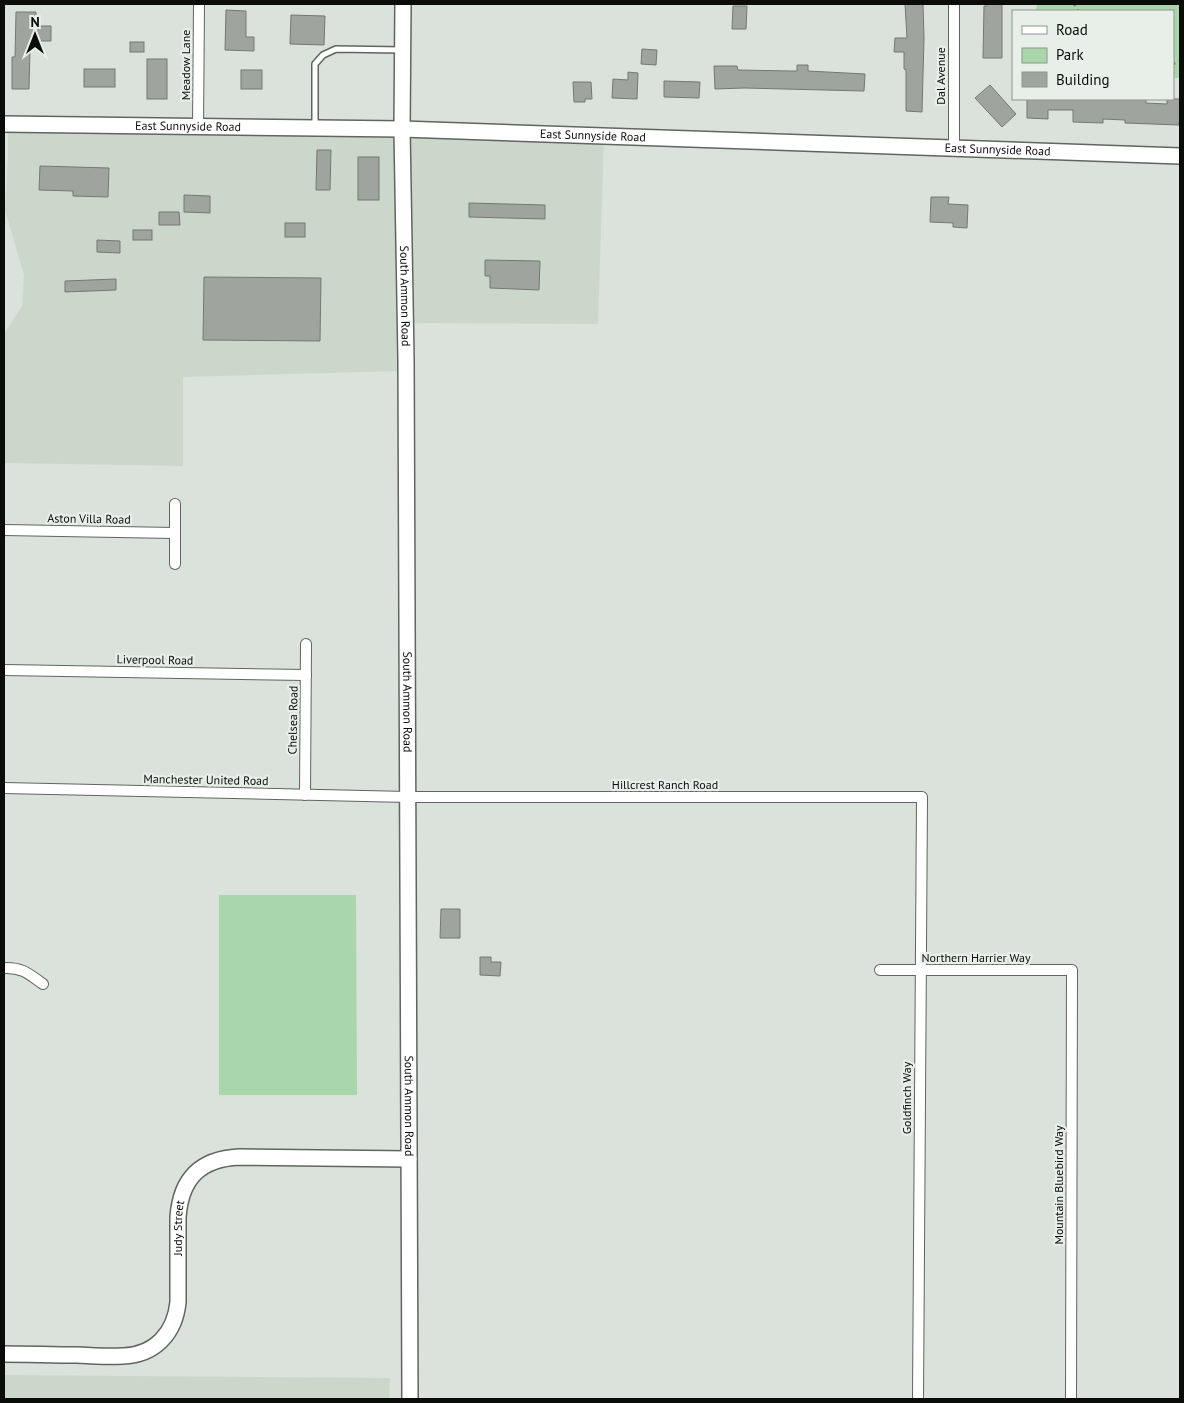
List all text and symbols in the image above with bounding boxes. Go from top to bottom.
north arrow [10,10,60,60]
legend [1012,10,1174,100]
text: N [30,13,40,31]
text: Road [1056,20,1088,39]
street label: Meadow Lane [178,30,193,100]
text: Park [1056,45,1084,64]
street label: Dal Avenue [933,47,948,105]
text: Building [1056,70,1110,89]
street label: East Sunnyside Road [135,118,241,134]
street label: East Sunnyside Road [540,126,646,144]
street label: East Sunnyside Road [944,140,1051,159]
street label: South Ammon Road [397,245,414,347]
street label: Aston Villa Road [47,510,131,527]
street label: Liverpool Road [117,651,193,668]
street label: South Ammon Road [400,651,416,752]
street label: Chelsea Road [284,685,301,754]
street label: Manchester United Road [143,771,269,788]
street label: Hillcrest Ranch Road [612,777,718,792]
street label: Northern Harrier Way [921,950,1031,965]
street label: South Ammon Road [402,1055,417,1156]
street label: Goldfinch Way [899,1061,914,1134]
street label: Mountain Bluebird Way [1051,1125,1066,1245]
street label: Judy Street [170,1199,187,1257]

